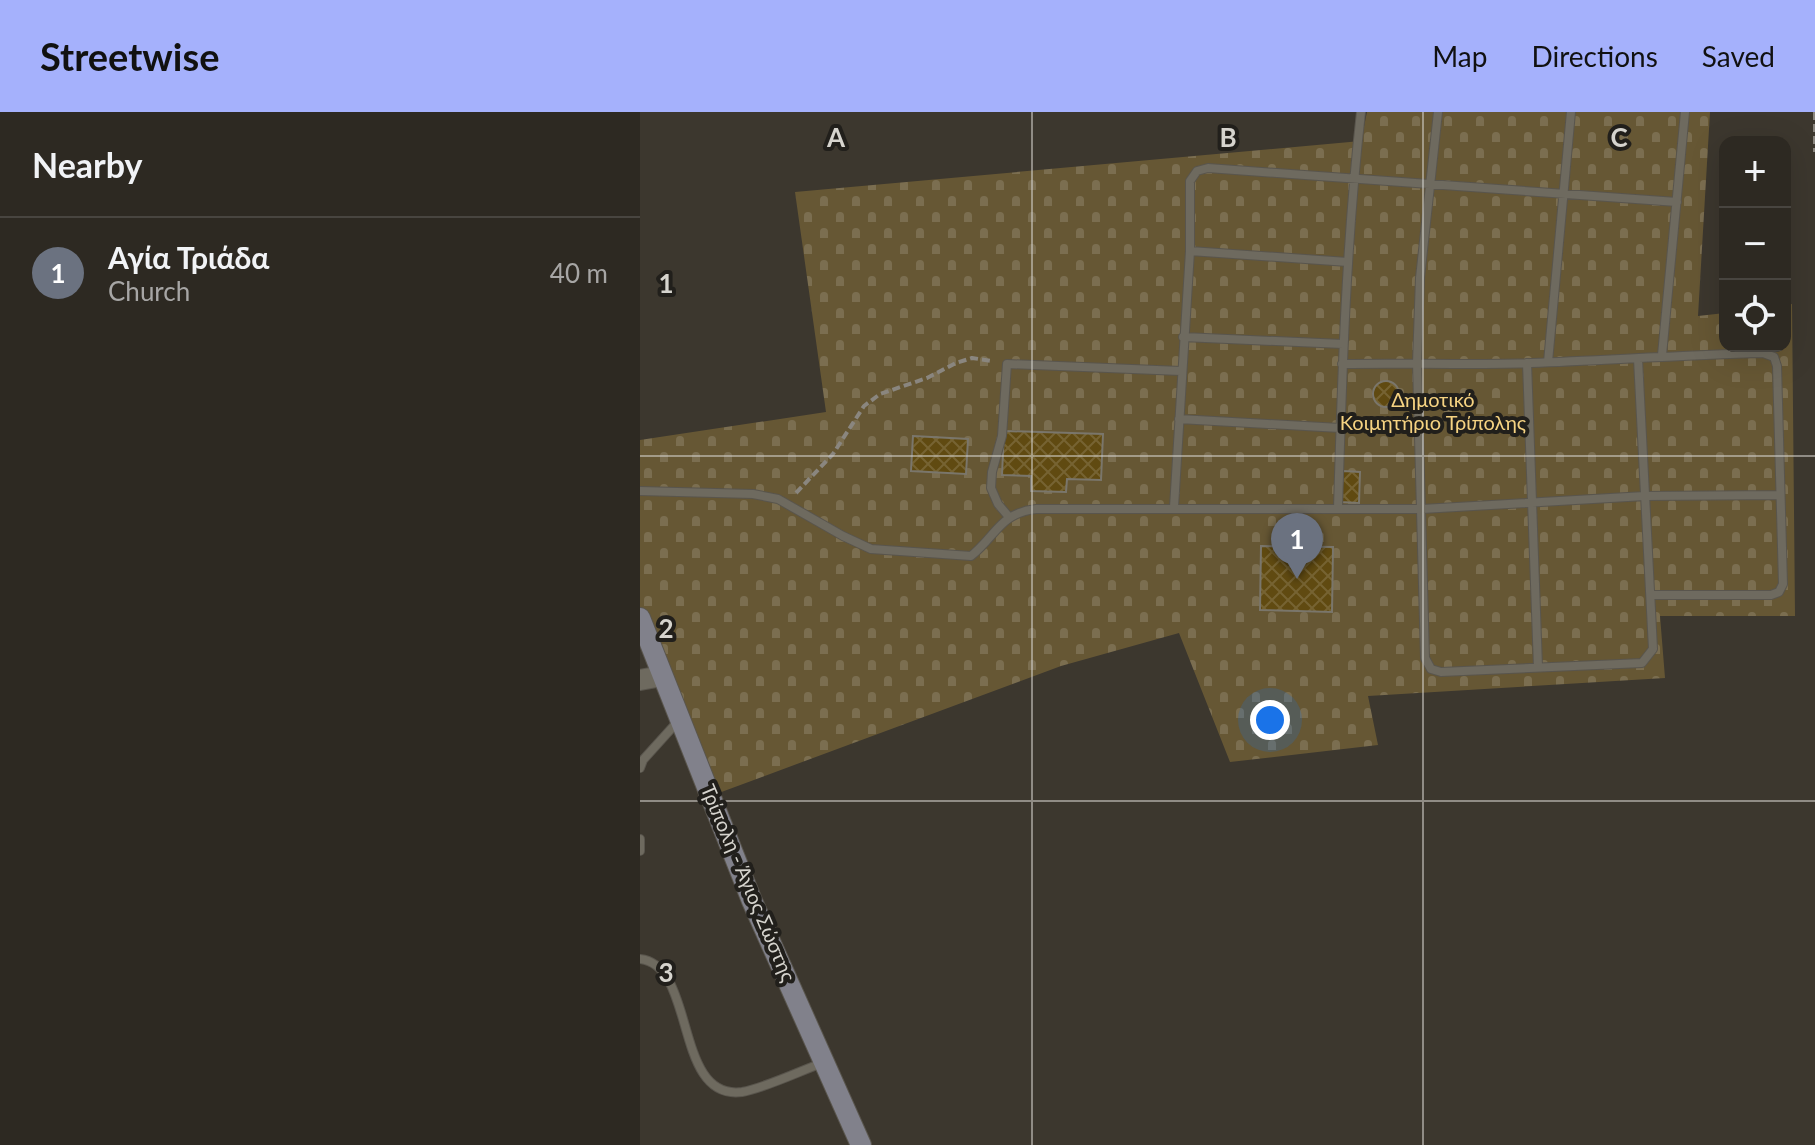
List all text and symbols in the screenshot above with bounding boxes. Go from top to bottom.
text: Streetwise [40,33,219,79]
text: Map [1432,39,1487,73]
text: Directions [1531,39,1658,73]
text: Saved [1702,39,1775,73]
text: A [826,121,846,153]
text: B [1219,121,1237,153]
text: C [1610,121,1628,153]
map controls [1719,136,1791,352]
button: + [1719,136,1791,208]
text: Nearby [32,144,143,185]
button: − [1719,208,1791,280]
text: Αγία Τριάδα [108,239,269,275]
text: 1 [50,257,66,289]
text: 40 m [550,257,608,289]
text: 1 [658,267,674,299]
text: Church [108,275,190,307]
button: locate [1719,280,1791,352]
park label: Δημοτικό Κοιμητήριο Τρίπολης [1340,387,1526,434]
pin: 1 [1271,513,1323,579]
text: 2 [658,612,674,644]
your location [1250,700,1290,740]
street label: Τρίπολη - Άγιος Σώστης [696,780,801,985]
text: 3 [658,956,674,988]

